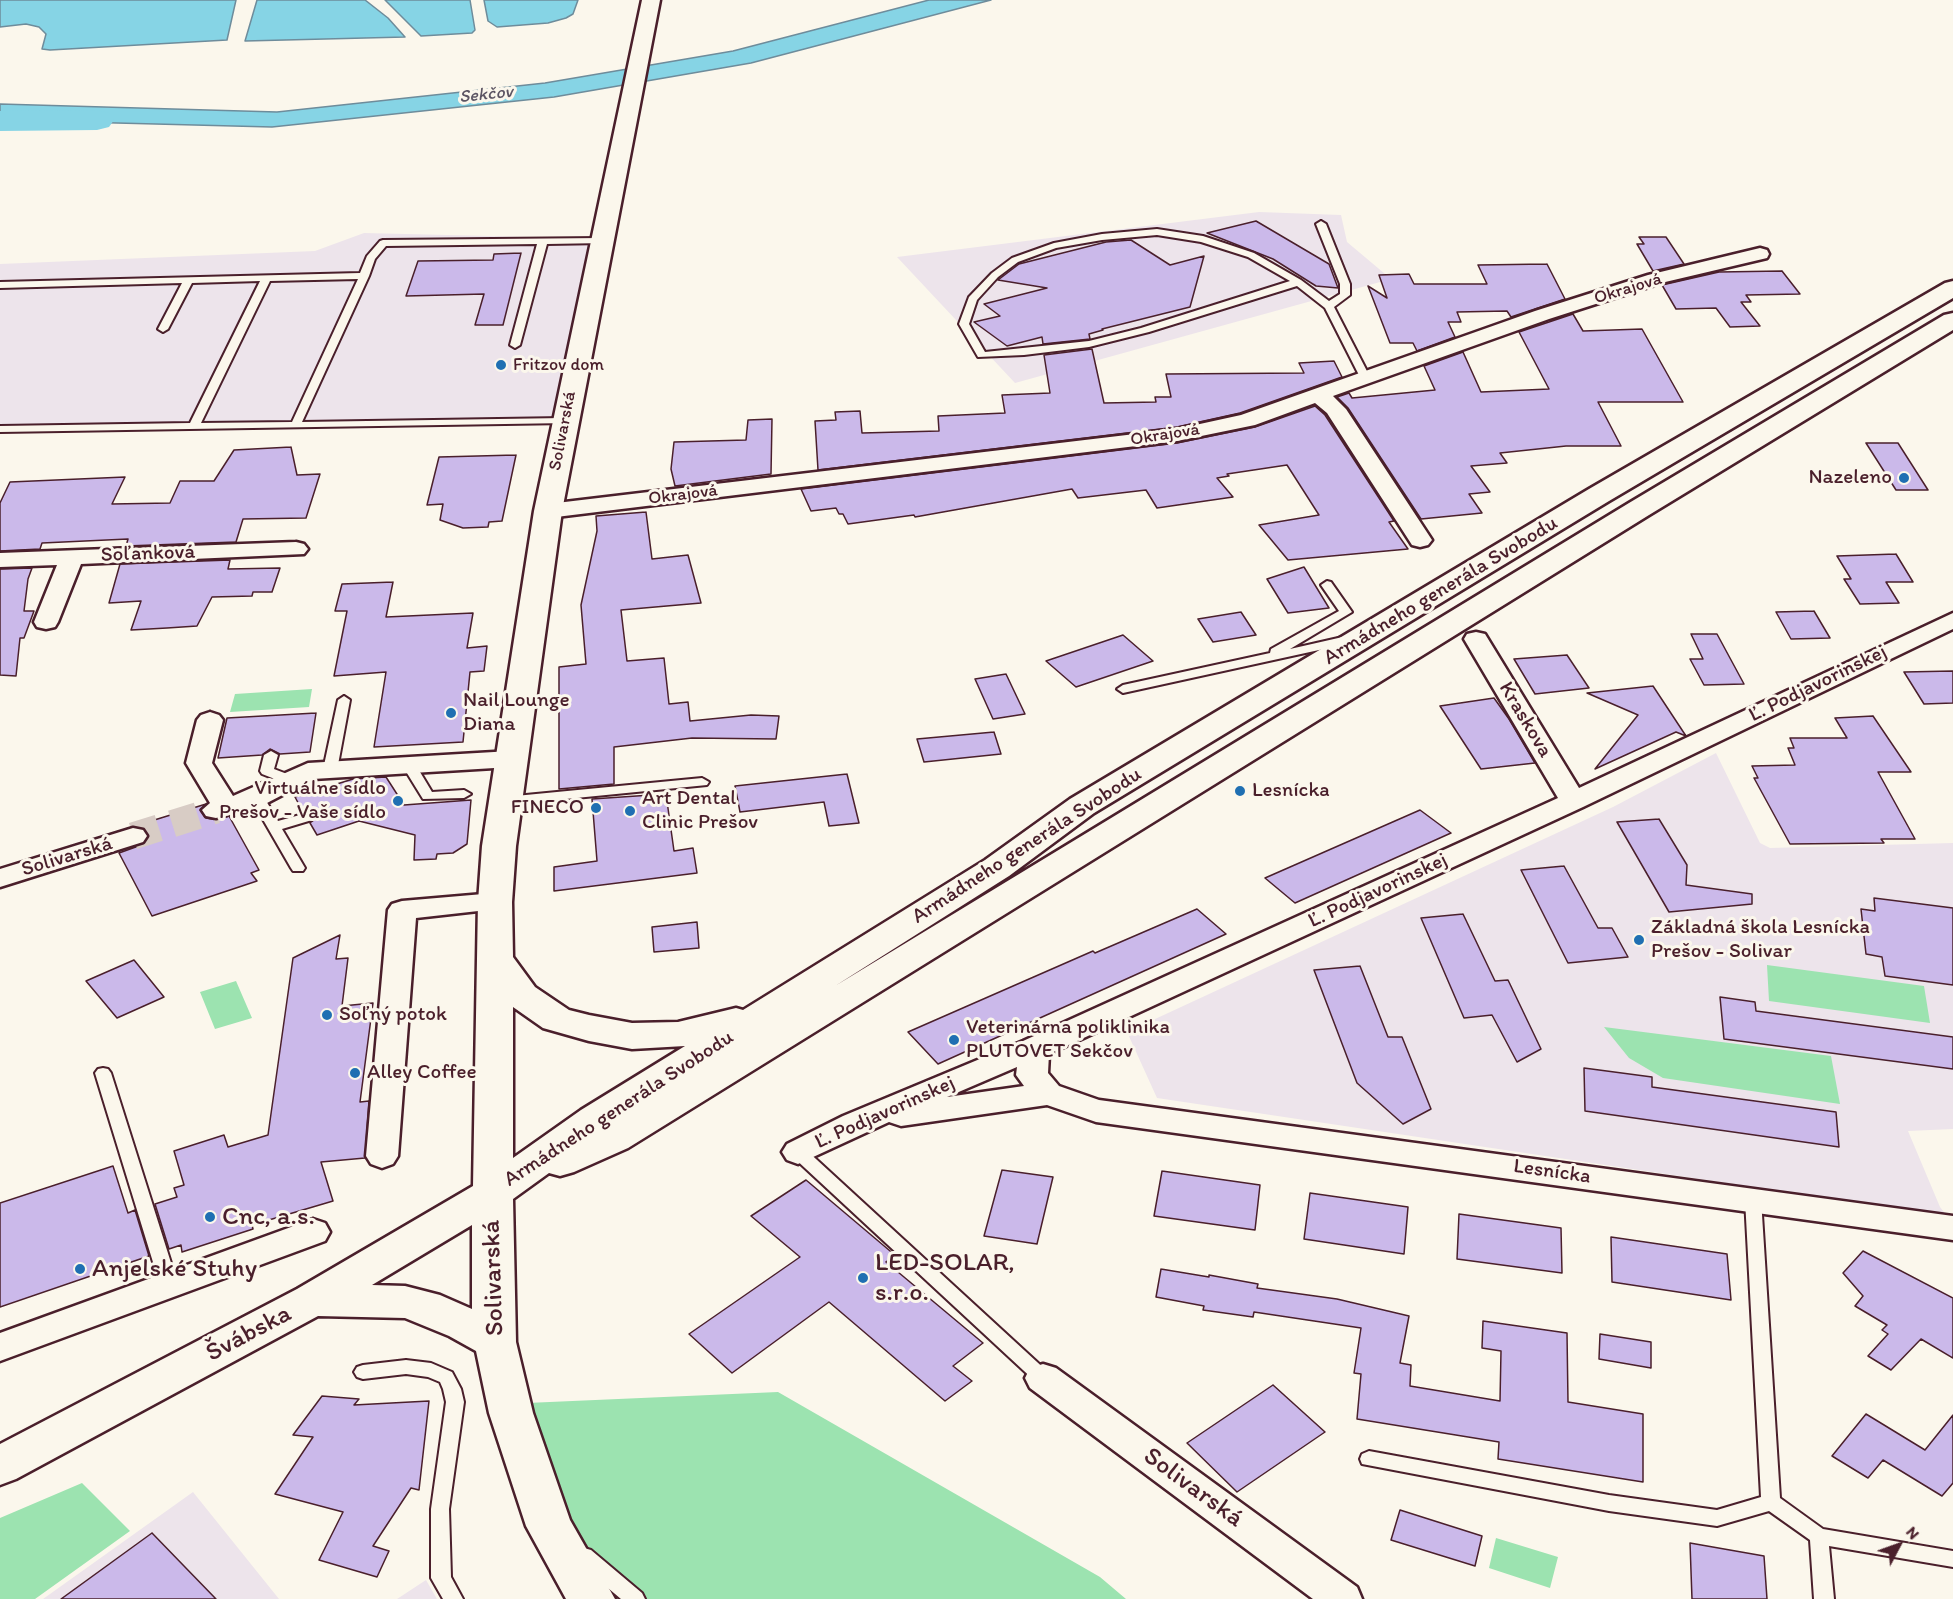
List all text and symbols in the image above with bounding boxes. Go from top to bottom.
water label: Sekčov [458,81,514,109]
street label: Okrajová [1591,268,1665,310]
place label: Fritzov dom [513,354,604,376]
marker: Fritzov dom [494,358,508,372]
street label: Solivarská [545,389,581,473]
street label: Okrajová [1129,419,1201,451]
place label: Nazeleno [1808,465,1892,491]
marker: Nazeleno [1897,471,1911,485]
street label: Okrajová [647,480,719,510]
street label: Armádneho generála Svobodu [1319,511,1563,671]
street label: Soľanková [100,540,196,568]
street label: Ľ. Podjavorinskej [1745,640,1891,728]
street label: Kraskova [1493,678,1557,762]
place label: Nail Lounge Diana [463,688,570,738]
marker: Nail Lounge Diana [444,706,458,720]
street label: Armádneho generála Svobodu [907,762,1147,930]
place label: Virtuálne sídlo Prešov - Vaše sídlo [219,776,386,826]
place label: Lesnícka [1252,778,1330,804]
marker: Lesnícka [1233,784,1247,798]
place label: Art Dental Clinic Prešov [642,786,758,836]
marker: Virtuálne sídlo Prešov - Vaše sídlo [391,794,405,808]
place label: FINECO [511,795,584,821]
marker: FINECO [589,801,603,815]
marker: Art Dental Clinic Prešov [623,804,637,818]
street label: Solivarská [18,831,116,883]
street label: Ľ. Podjavorinskej [1304,848,1452,934]
place label: Základná škola Lesnícka Prešov - Solivar [1651,915,1870,965]
marker: Základná škola Lesnícka Prešov - Solivar [1632,933,1646,947]
place label: Soľný potok [339,1002,447,1028]
marker: Soľný potok [320,1008,334,1022]
place label: Veterinárna poliklinika PLUTOVET Sekčov [966,1015,1170,1065]
street label: Armádneho generála Svobodu [499,1025,739,1193]
marker: Veterinárna poliklinika PLUTOVET Sekčov [947,1033,961,1047]
place label: Alley Coffee [367,1060,477,1086]
marker: Alley Coffee [348,1066,362,1080]
street label: Ľ. Podjavorinskej [811,1071,959,1155]
street label: Lesnícka [1512,1154,1592,1190]
place label: Cnc, a.s. [222,1201,315,1233]
marker: Cnc, a.s. [203,1210,217,1224]
street label: Solivarská [476,1219,512,1337]
place label: LED-SOLAR, s.r.o. [875,1247,1015,1308]
place label: Anjelské Stuhy [92,1253,257,1285]
marker: Anjelské Stuhy [73,1262,87,1276]
marker: LED-SOLAR, s.r.o. [856,1271,870,1285]
street label: Švábska [201,1299,297,1369]
street label: Solivarská [1137,1441,1249,1535]
north arrow [1869,1515,1929,1575]
text: N [1902,1523,1924,1543]

